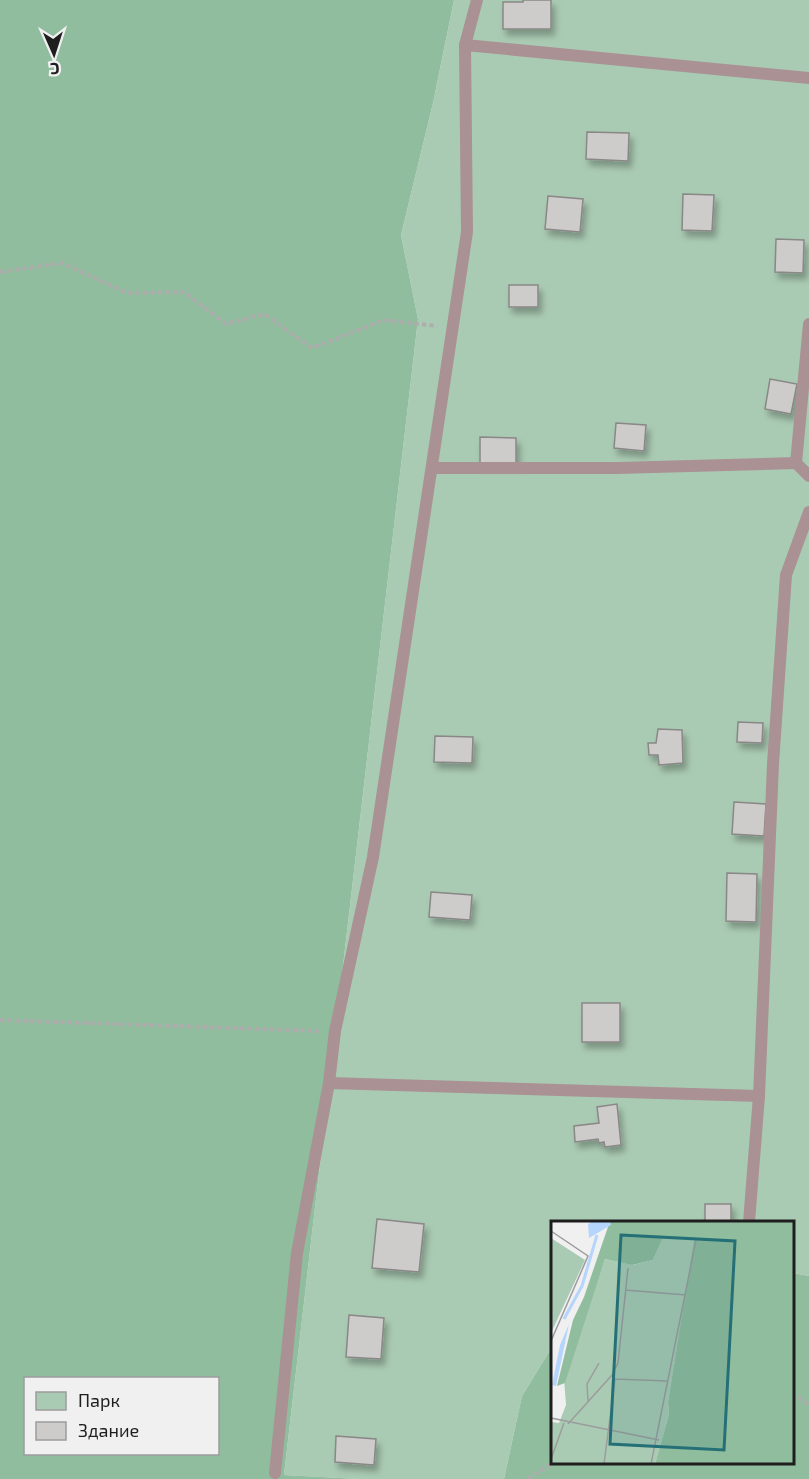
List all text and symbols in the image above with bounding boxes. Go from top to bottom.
north arrow [24,24,84,84]
text: С [50,60,60,79]
inset map [551,1221,794,1464]
legend [24,1377,219,1455]
text: Парк [78,1389,120,1411]
text: Здание [78,1419,139,1441]

